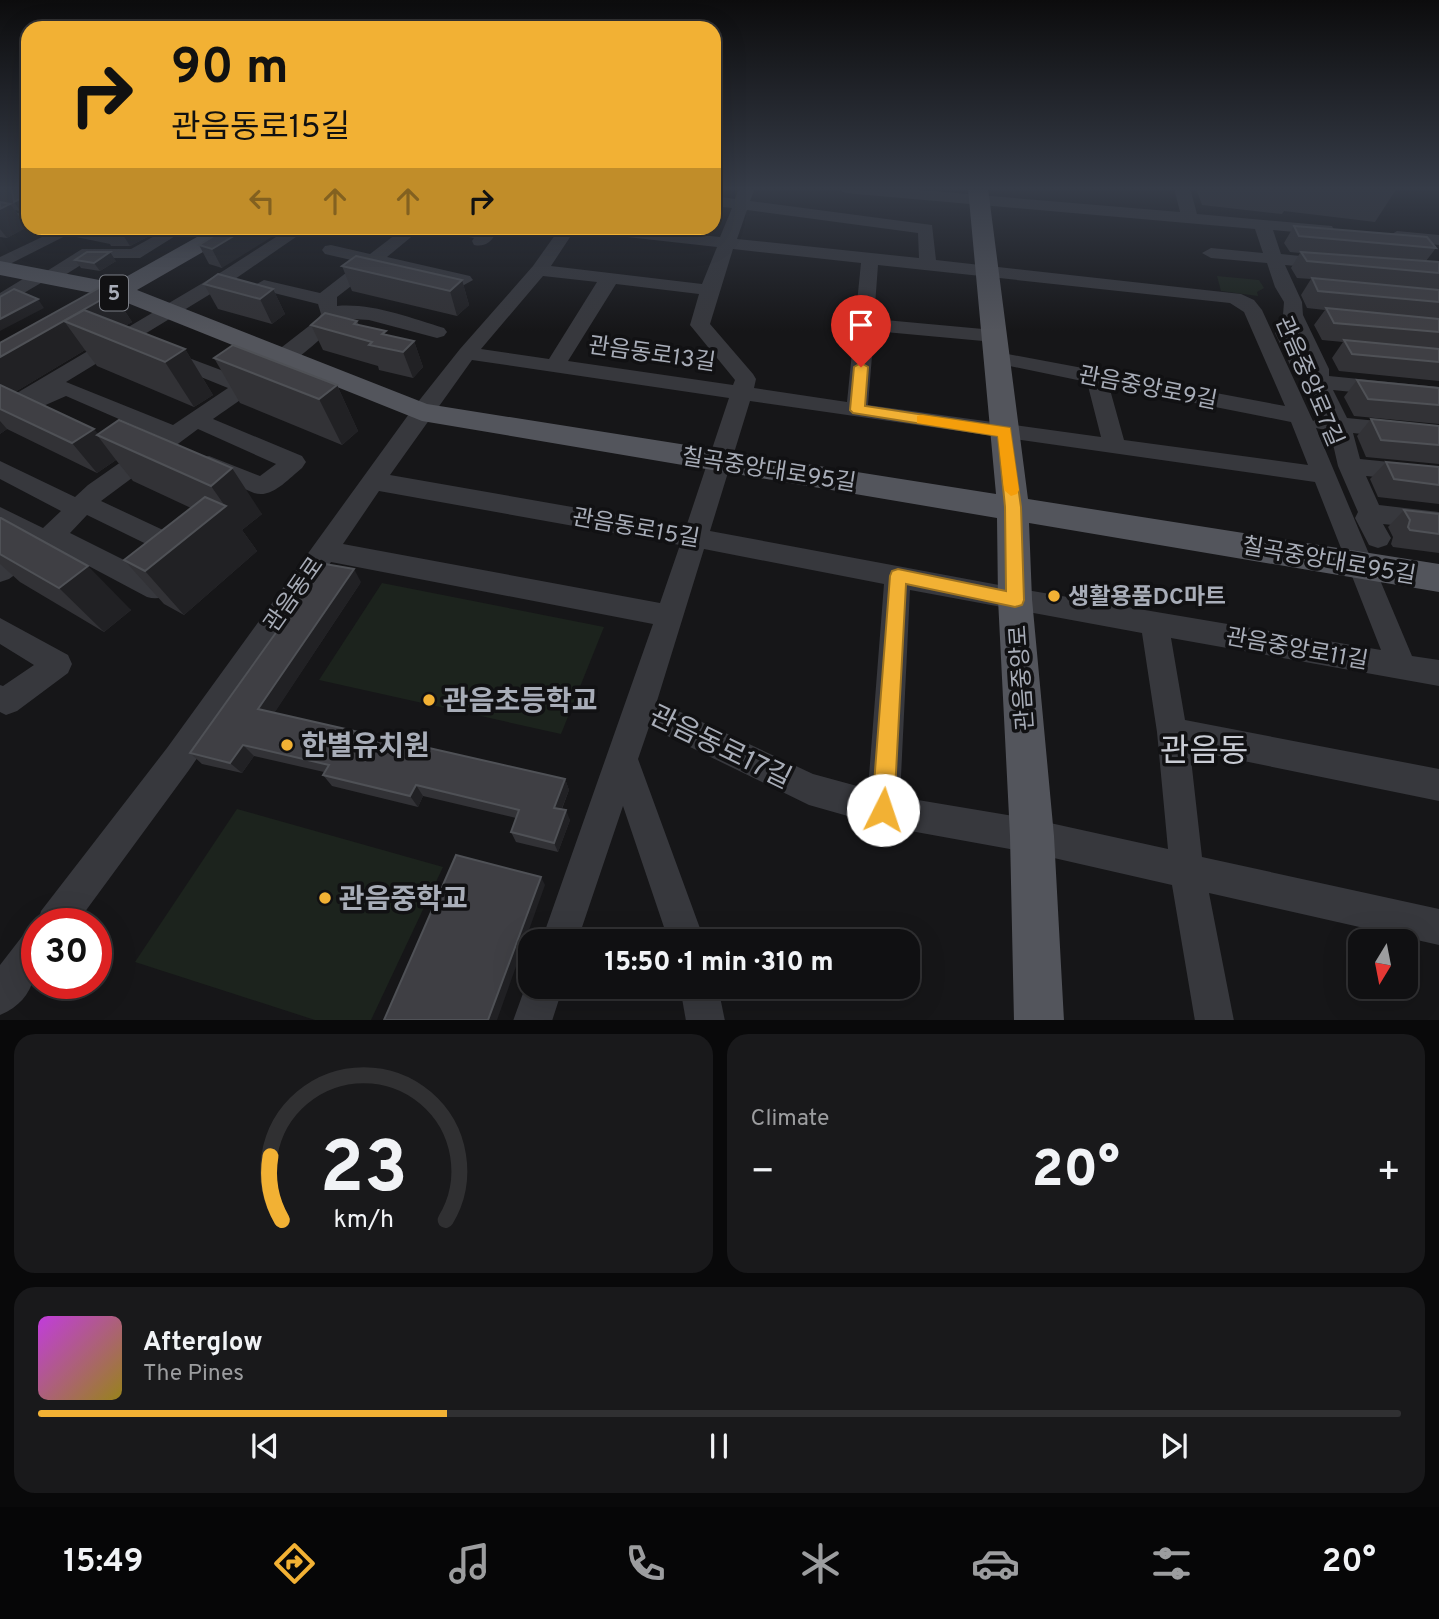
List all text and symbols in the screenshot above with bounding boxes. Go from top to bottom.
text: 90 m [171,39,289,101]
icon: right [56,49,147,140]
text: 관음동로15길 [171,109,350,149]
icon: left [243,182,281,220]
icon: ahead [316,182,354,220]
icon: ahead [389,182,427,220]
icon: right [462,182,500,220]
road number: 5 [100,276,128,310]
pin [831,295,891,367]
icon: arrive [842,306,880,344]
street label: 관음중앙로7길 [1267,312,1348,452]
street label: 관음동로13길 [586,332,717,379]
street label: 관음중앙로9길 [1076,362,1219,417]
street label: 칠곡중앙대로95길 [679,443,858,500]
street label: 관음동로15길 [570,504,701,555]
street label: 칠곡중앙대로95길 [1239,533,1418,592]
street label: 관음동로 [259,552,331,638]
place label: 생활용품DC마트 [1068,584,1226,613]
marker: 생활용품DC마트 [1046,588,1062,604]
street label: 관음중앙로 [1005,624,1042,732]
street label: 관음중앙로11길 [1223,624,1370,677]
place label: 관음초등학교 [443,685,598,721]
marker: 관음초등학교 [421,692,437,708]
street label: 관음동로17길 [643,699,797,799]
place label: 한별유치원 [301,730,430,766]
district label: 관음동 [1160,733,1248,773]
marker: 한별유치원 [279,737,295,753]
position arrow [846,773,920,847]
place label: 관음중학교 [339,883,468,919]
marker: 관음중학교 [317,890,333,906]
speed limit sign: 30 [21,908,112,999]
north arrow [1348,929,1418,999]
map controls [1348,929,1418,999]
text: 15:50 · 1 min · 310 m [605,947,833,980]
text: Climate [751,1105,829,1134]
text: 23 [319,1126,407,1218]
text: 20° [1032,1139,1120,1205]
text: − [751,1149,775,1198]
text: + [1376,1149,1401,1198]
text: km/h [333,1204,394,1236]
text: Afterglow [143,1327,263,1360]
text: The Pines [143,1360,244,1389]
icon: previous [246,1427,284,1465]
icon: pause [700,1427,738,1465]
icon: next [1155,1427,1193,1465]
icon: directions [270,1539,319,1588]
icon: music [445,1539,494,1588]
icon: phone [621,1539,670,1588]
icon: climate [796,1539,845,1588]
icon: car [971,1539,1020,1588]
icon: filters [1147,1539,1196,1588]
text: 15:49 [63,1543,144,1583]
text: 20° [1322,1543,1376,1583]

